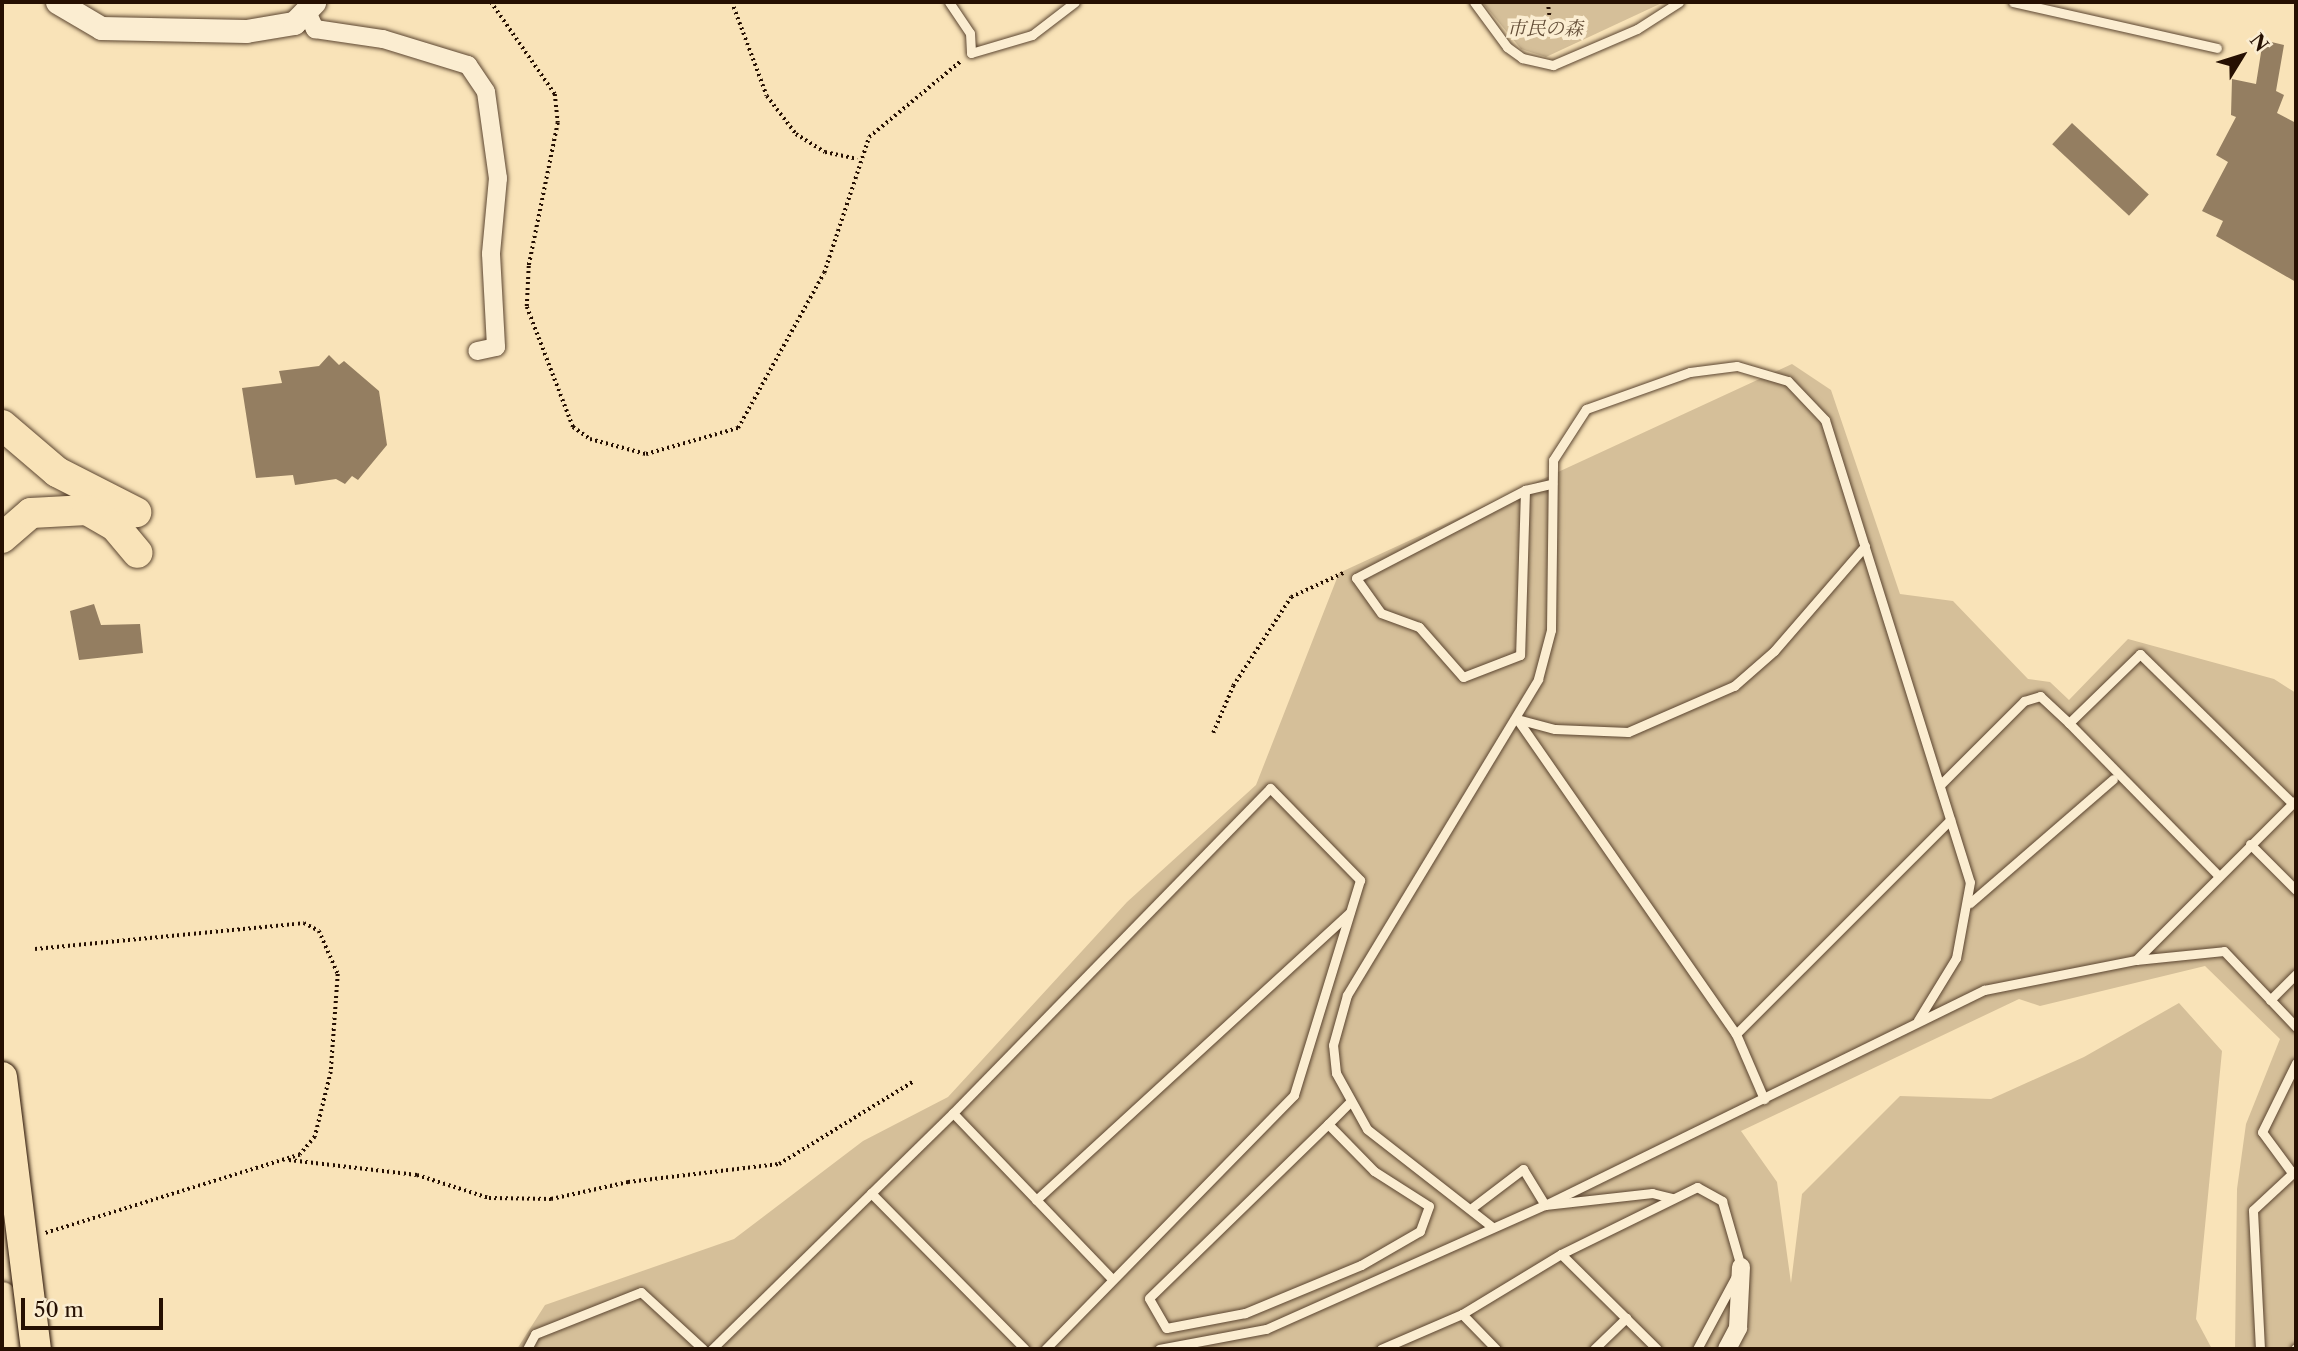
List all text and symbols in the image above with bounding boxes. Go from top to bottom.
park label: 市民の森 [1507,18,1583,40]
north arrow [2207,21,2277,91]
text: N [2245,29,2273,56]
scale bar [24,1284,166,1328]
text: 50 m [34,1297,84,1322]

